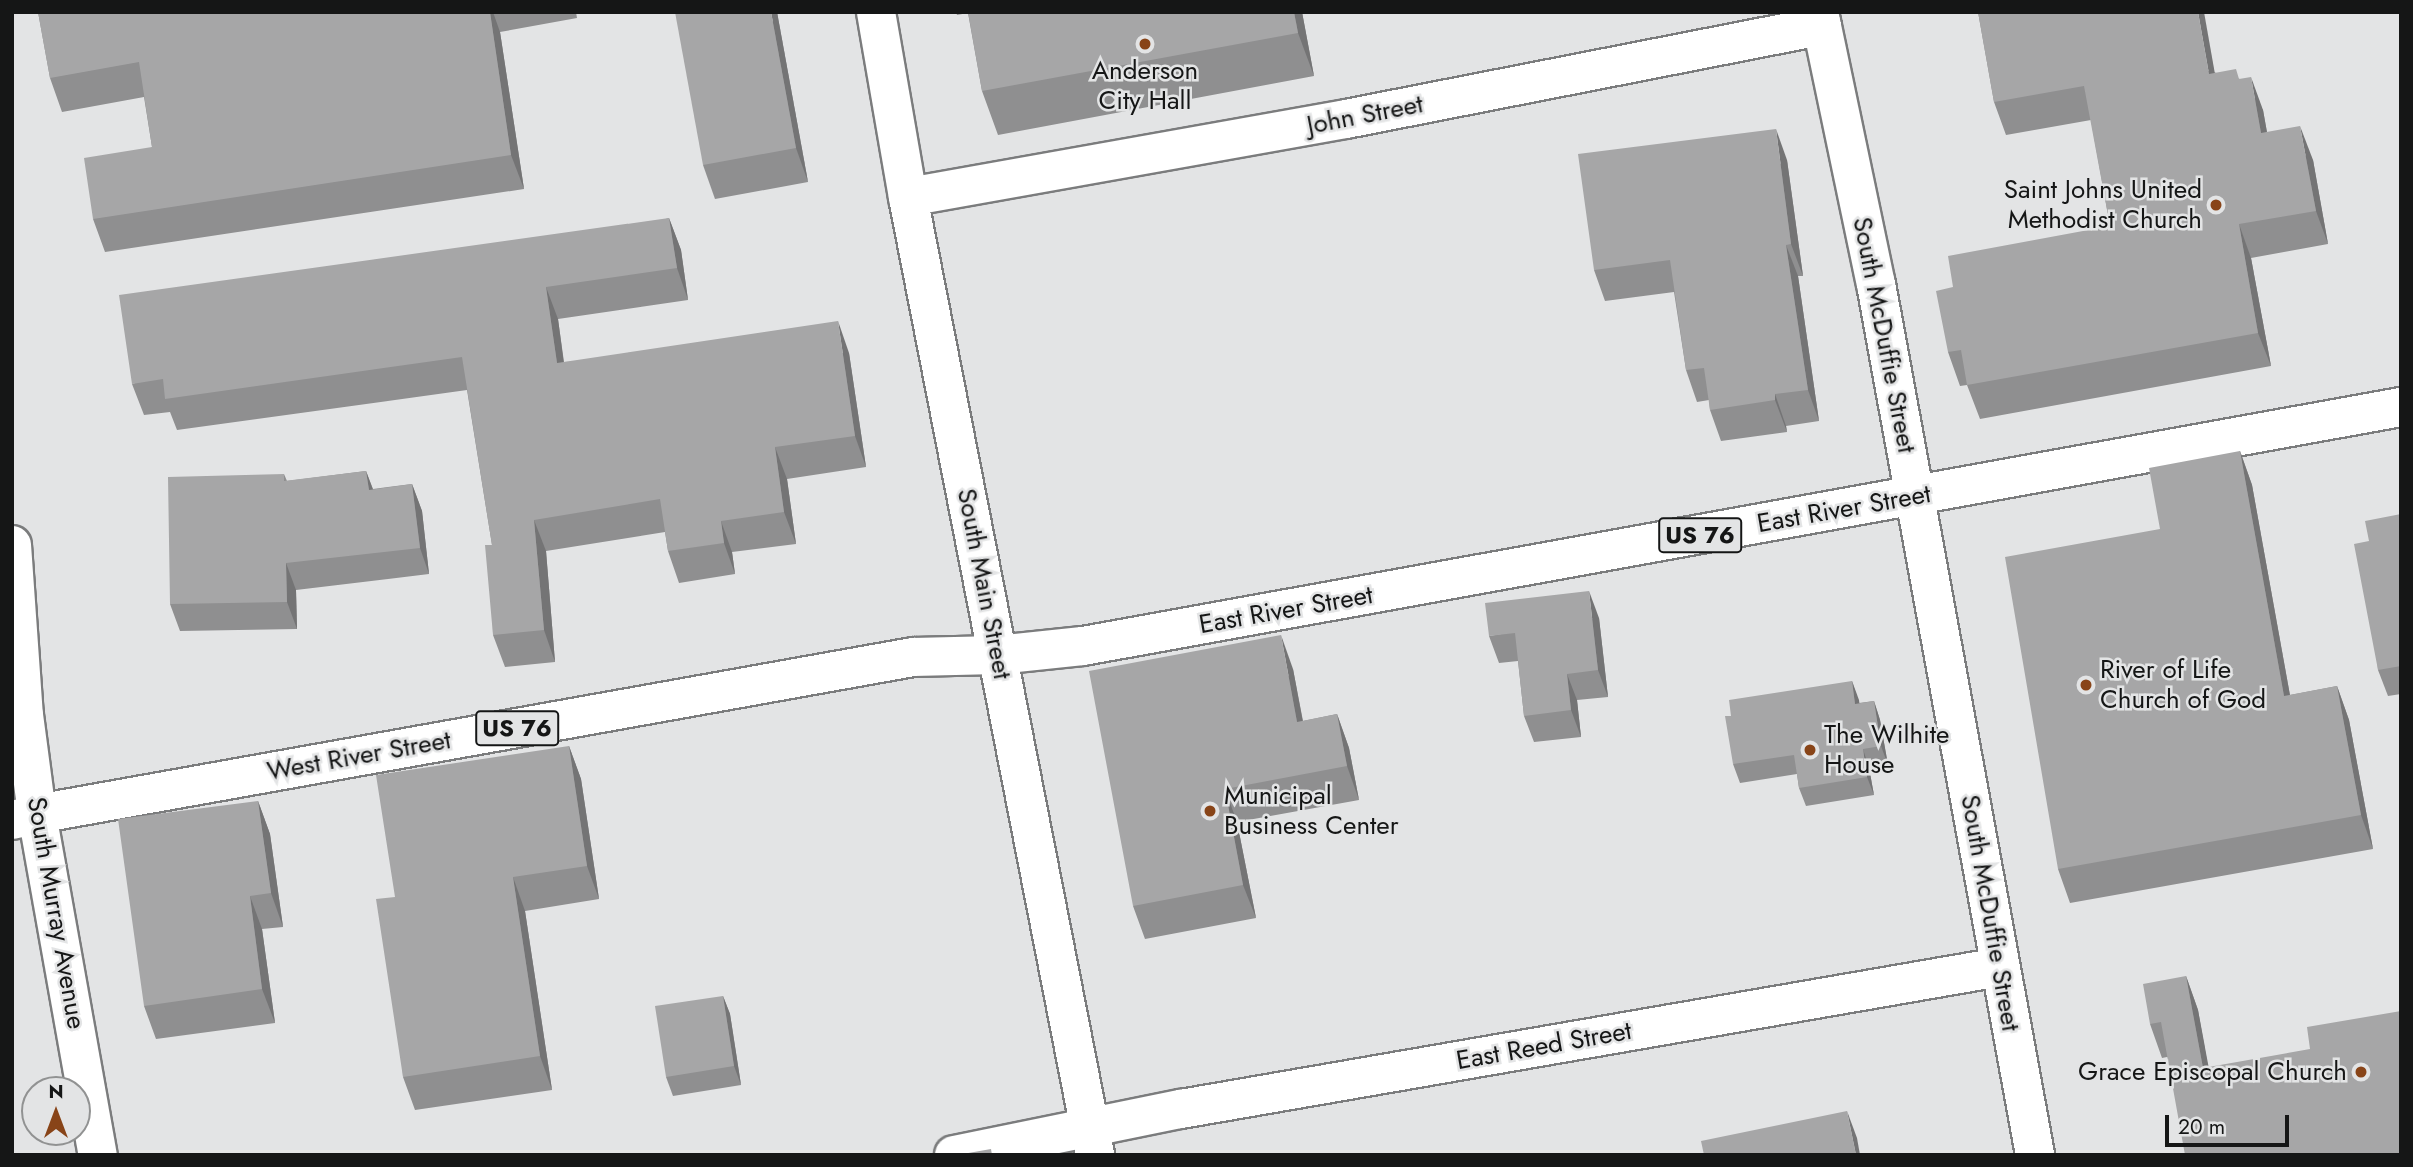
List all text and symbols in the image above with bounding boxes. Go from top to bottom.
marker: Anderson City Hall [1137,36,1153,52]
place label: Anderson City Hall [1092,55,1198,116]
street label: John Street [1304,88,1426,142]
place label: Saint Johns United Methodist Church [2004,174,2202,235]
marker: Saint Johns United Methodist Church [2208,197,2224,213]
street label: South McDuffie Street [1846,214,1922,456]
street label: East River Street [1755,478,1933,540]
street label: South Main Street [950,486,1018,682]
road number: US 76 [1658,514,1742,556]
street label: East River Street [1197,579,1375,641]
place label: River of Life Church of God [2100,654,2266,716]
marker: River of Life Church of God [2078,677,2094,693]
road number: US 76 [475,708,559,748]
place label: The Wilhite House [1824,719,1949,780]
street label: West River Street [265,724,453,788]
marker: The Wilhite House [1802,742,1818,758]
place label: Municipal Business Center [1224,780,1399,842]
street label: South McDuffie Street [1954,792,2026,1034]
street label: South Murray Avenue [20,795,92,1031]
marker: Municipal Business Center [1202,803,1218,819]
street label: East Reed Street [1454,1015,1634,1077]
place label: Grace Episcopal Church [2078,1056,2347,1088]
marker: Grace Episcopal Church [2353,1064,2369,1080]
north arrow [21,1076,91,1146]
text: N [48,1078,64,1105]
scale bar [2168,1100,2292,1144]
text: 20 m [2178,1112,2225,1142]

